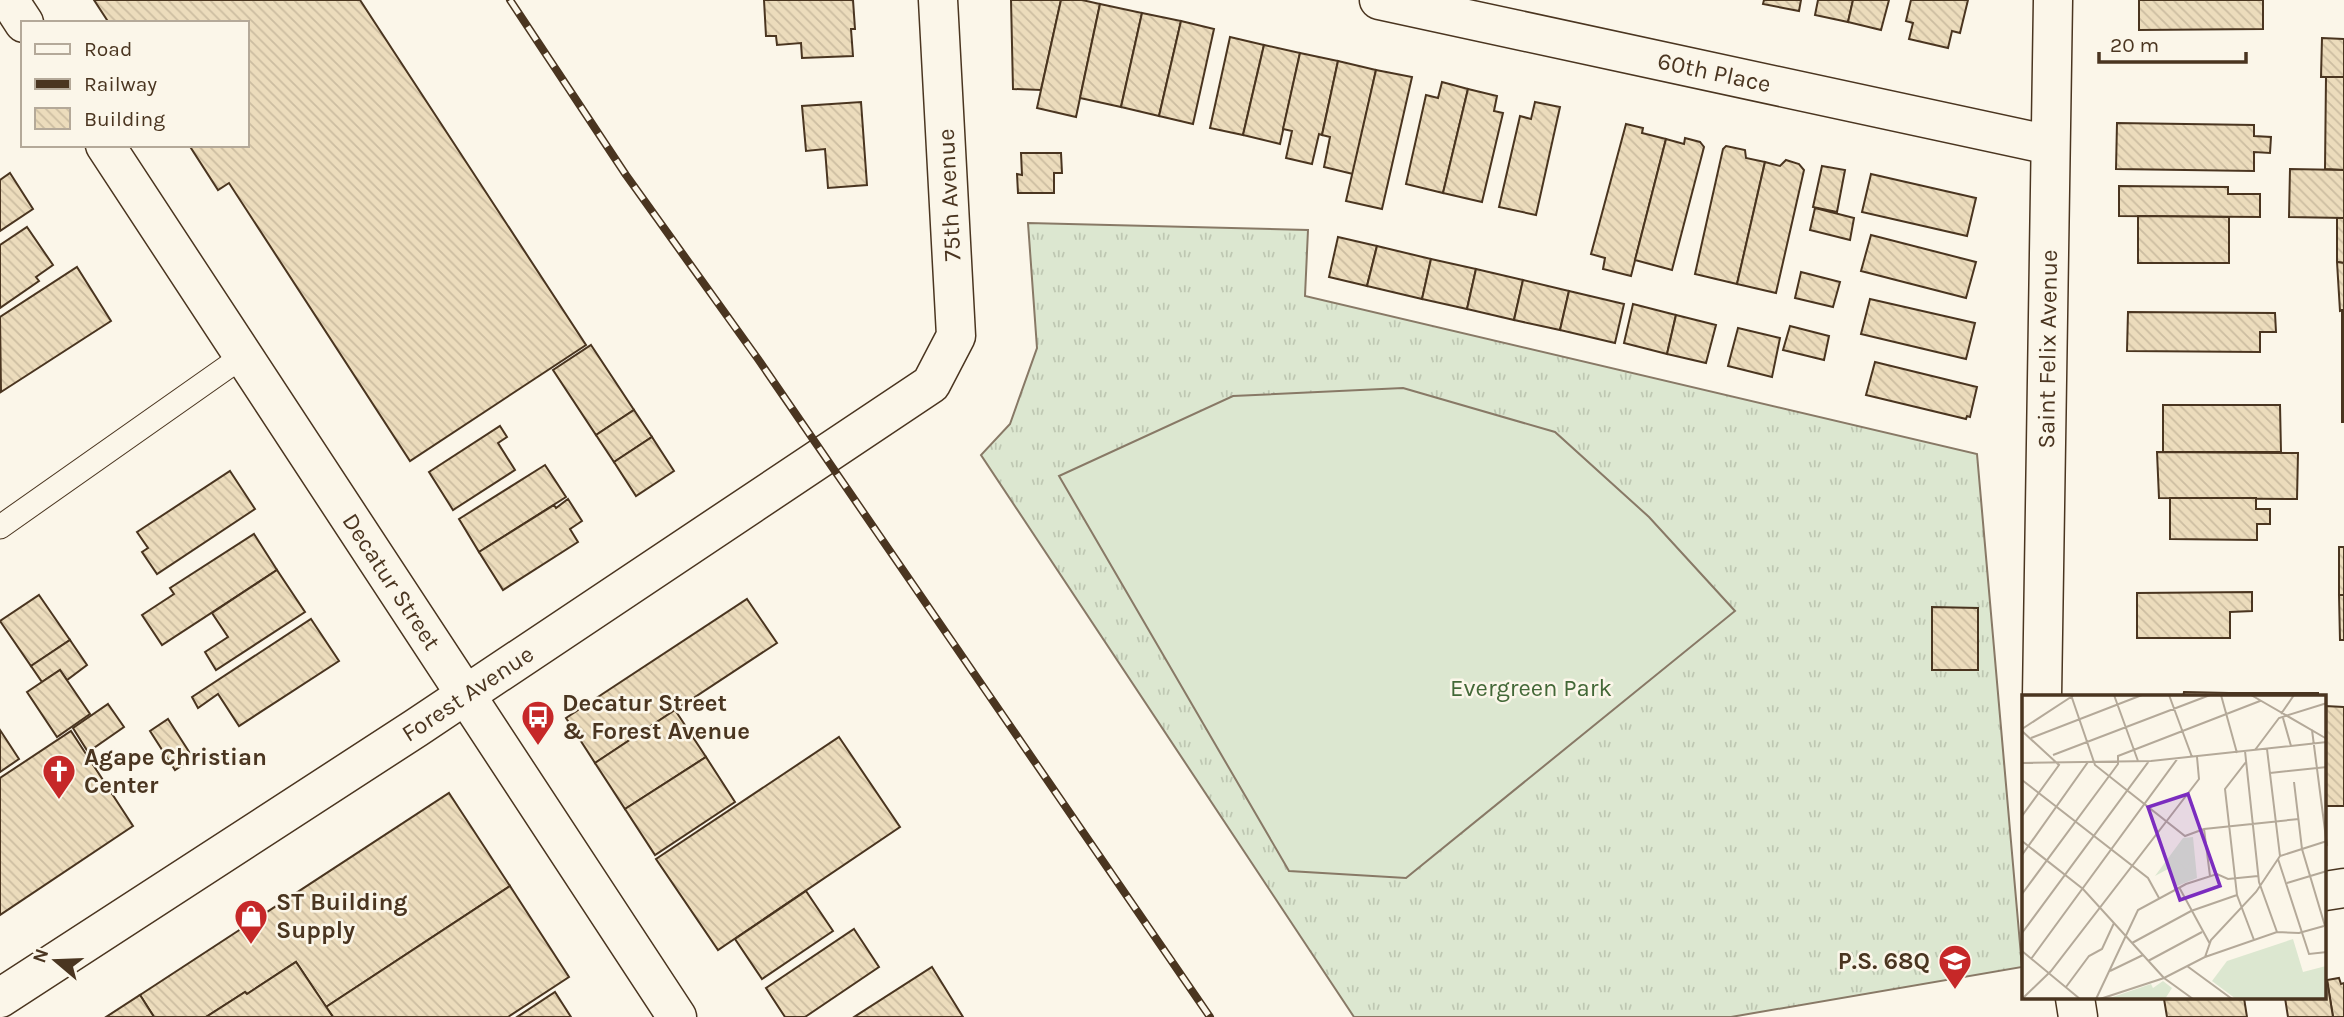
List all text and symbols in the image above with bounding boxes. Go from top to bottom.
legend [21,21,248,147]
scale bar [2099,21,2246,65]
text: 20 m [2110,33,2159,57]
text: Road [84,37,132,61]
street label: 60th Place [1655,47,1774,98]
text: Railway [84,72,157,96]
text: Building [84,107,165,131]
street label: 75th Avenue [932,128,966,262]
street label: Saint Felix Avenue [2032,249,2063,449]
street label: Decatur Street [336,508,446,655]
street label: Forest Avenue [397,640,539,747]
park label: Evergreen Park [1450,674,1612,702]
place label: Decatur Street & Forest Avenue [562,689,750,745]
inset map [2022,695,2326,1000]
bus stop icon: Decatur Street & Forest Avenue [519,698,557,747]
place label: Agape Christian Center [84,743,267,799]
church icon: Agape Christian Center [40,752,78,801]
place label: ST Building Supply [276,888,407,944]
shop icon: ST Building Supply [232,897,270,946]
north arrow [21,926,91,996]
school or university icon: P.S. 68Q [1936,942,1974,991]
text: N [28,946,53,966]
place label: P.S. 68Q [1838,947,1930,975]

